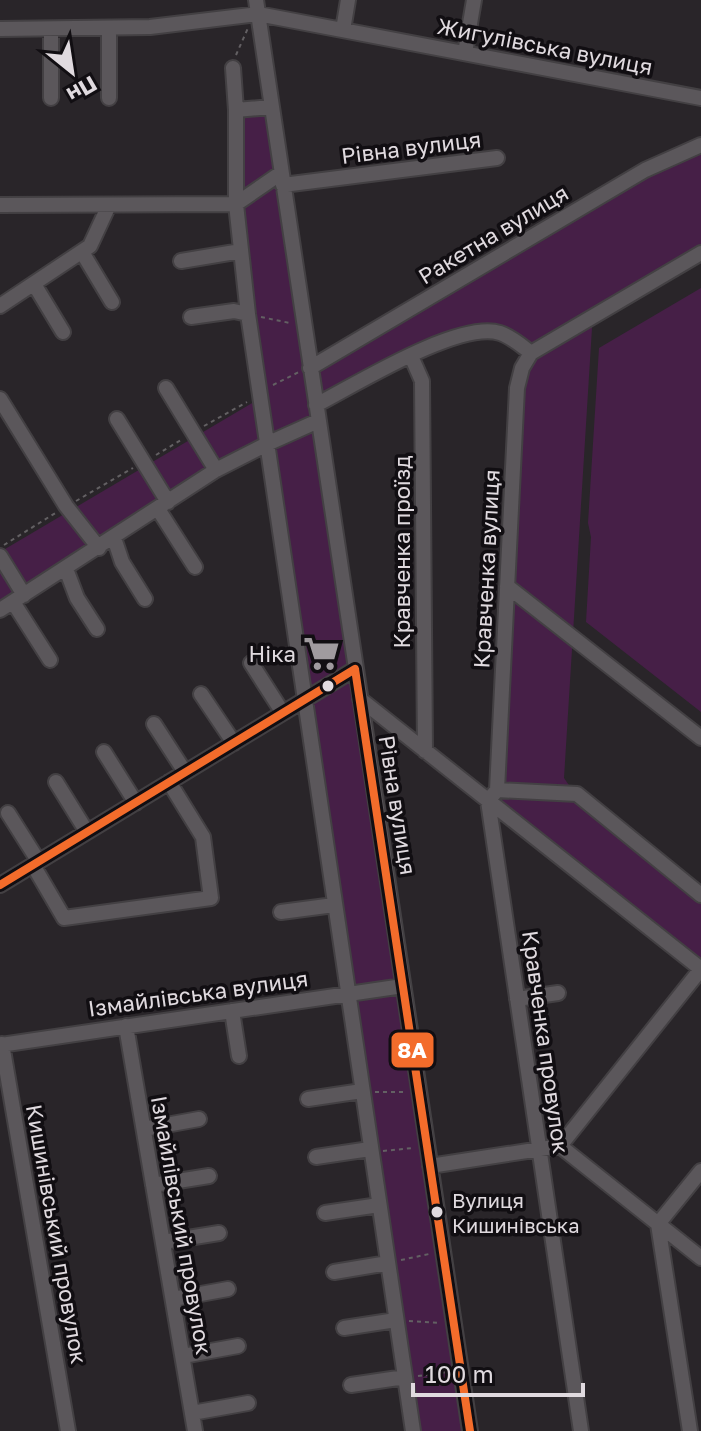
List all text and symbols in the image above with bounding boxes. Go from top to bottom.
street label: Жигулівська вулиця [435,12,655,80]
north arrow [32,32,112,112]
text: Пн [63,71,102,109]
street label: Рівна вулиця [340,125,482,169]
street label: Ракетна вулиця [413,179,573,289]
street label: Кравченка проїзд [388,455,415,649]
street label: Кравченка вулиця [467,469,505,669]
supermarket icon: Ніка [303,634,341,672]
place label: Ніка [249,640,296,667]
unlabelled marker [320,678,336,694]
street label: Рівна вулиця [374,733,422,877]
street label: Кравченка провулок [517,929,575,1156]
street label: Ізмайлівська вулиця [86,964,310,1022]
line badge: 8А [390,1031,435,1069]
text: 8А [397,1036,427,1063]
street label: Ізмайлівський провулок [146,1093,218,1357]
street label: Кишинівський провулок [21,1102,93,1366]
place label: Вулиця Кишинівська [452,1188,579,1237]
marker: Вулиця Кишинівська [429,1204,445,1220]
scale bar [413,1347,583,1397]
text: 100 m [425,1359,494,1388]

